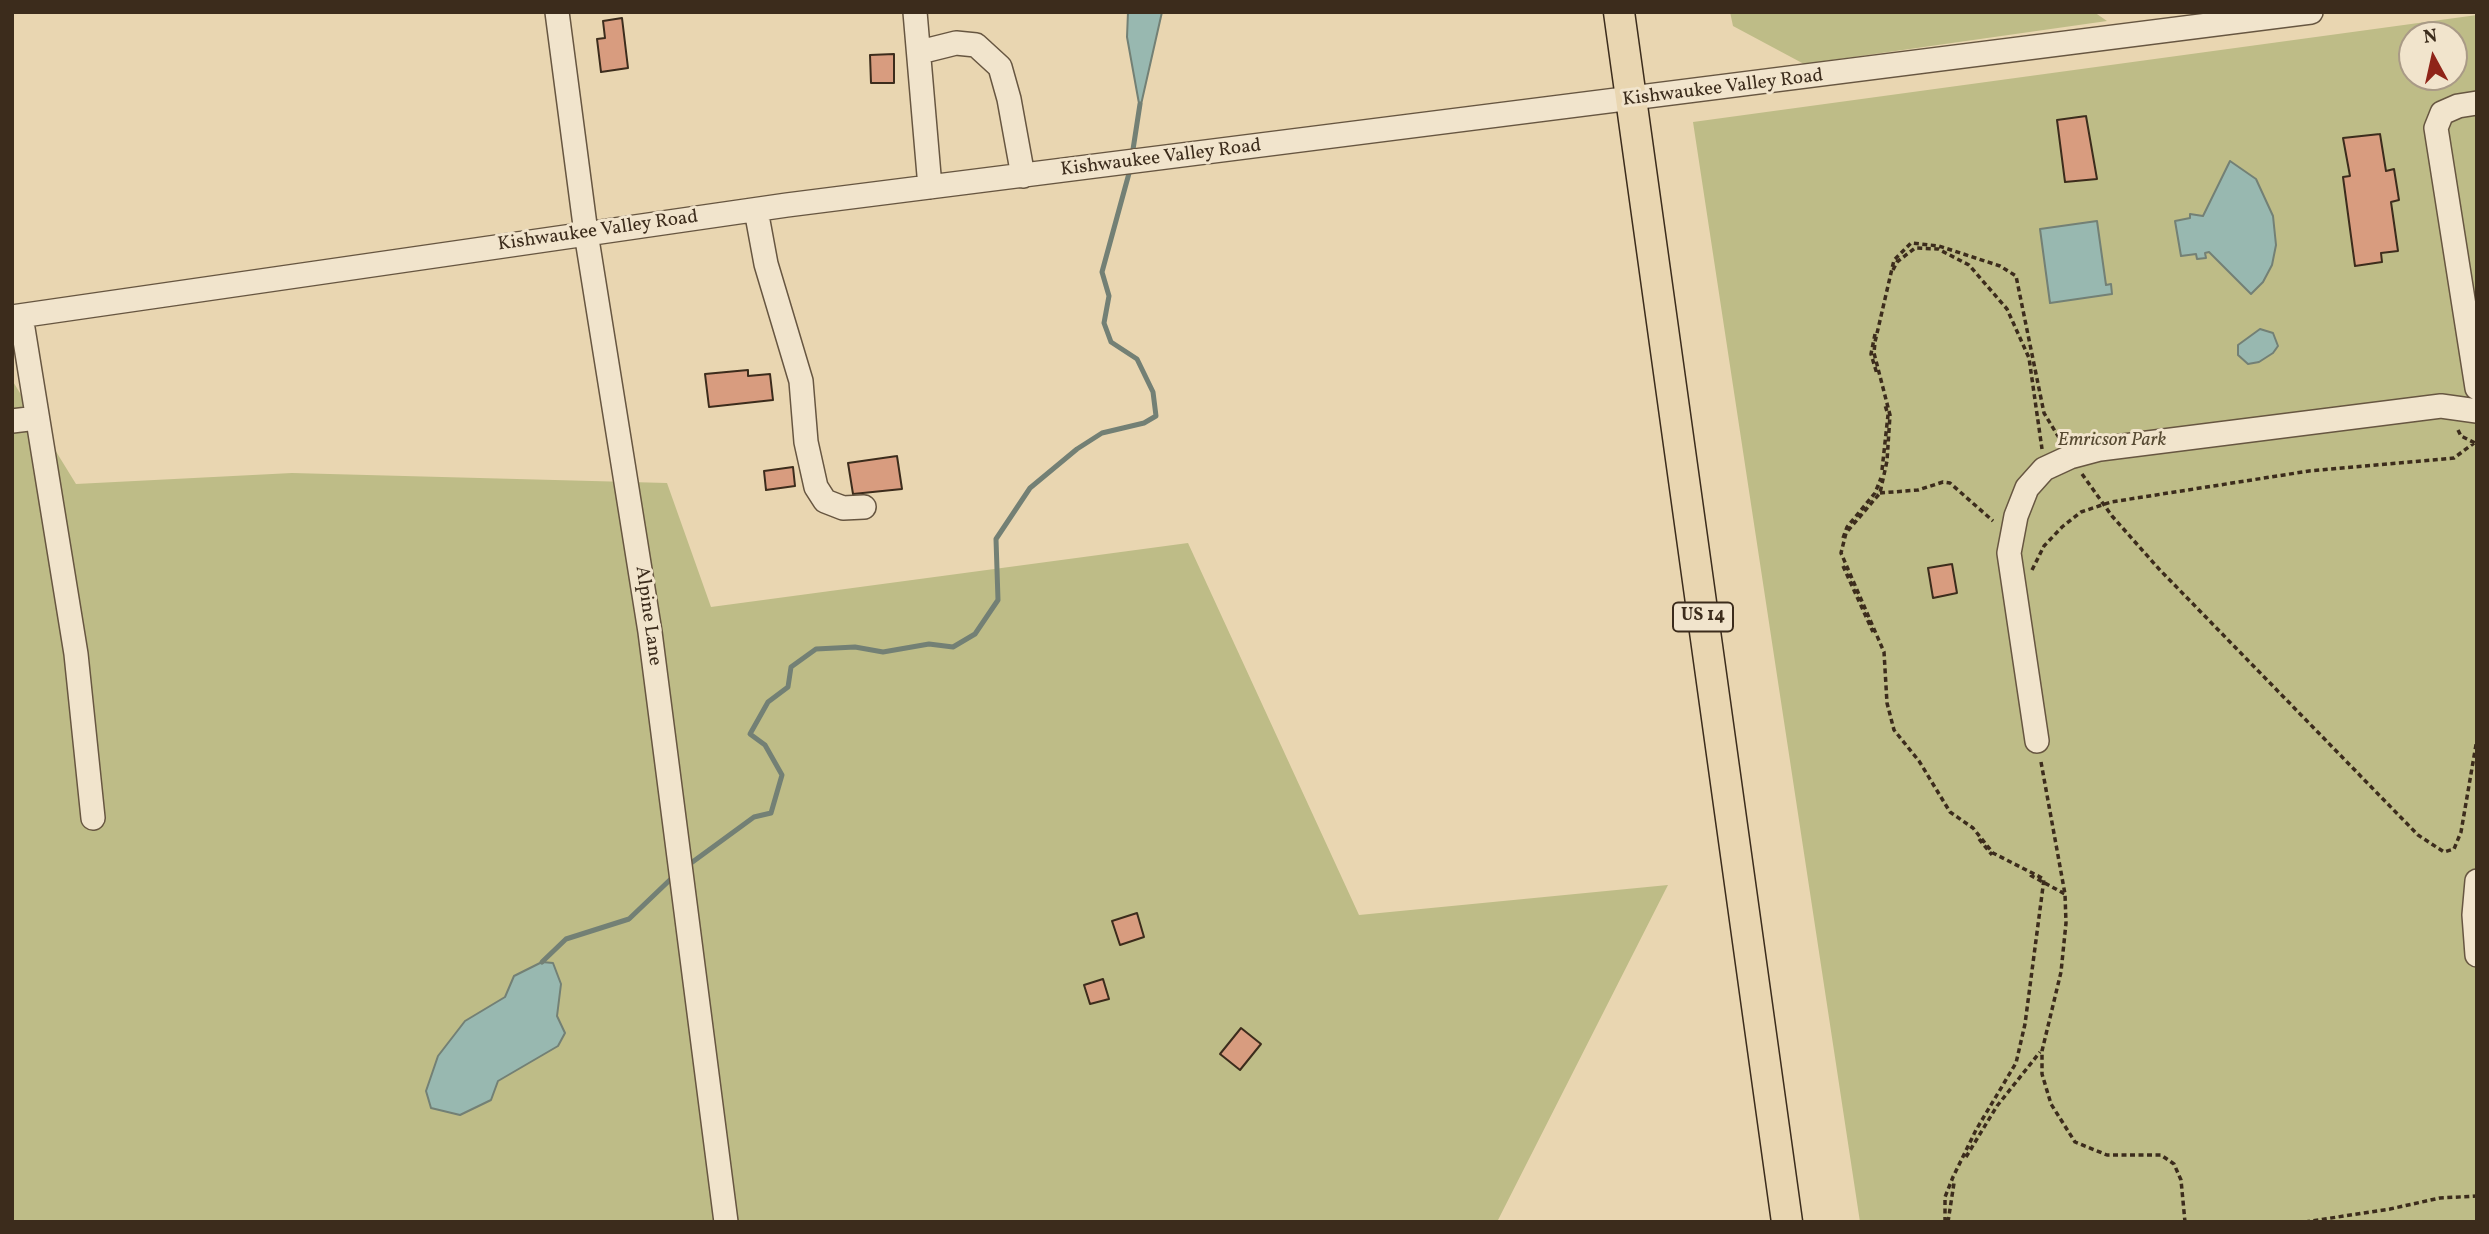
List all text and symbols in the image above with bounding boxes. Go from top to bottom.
north arrow [2398,21,2468,91]
text: N [2422,23,2439,51]
street label: Kishwaukee Valley Road [1621,65,1825,113]
street label: Kishwaukee Valley Road [1059,135,1263,183]
street label: Kishwaukee Valley Road [496,207,700,257]
park label: Emricson Park [2058,431,2166,453]
street label: Alpine Lane [629,565,665,667]
road number: US 14 [1673,602,1733,632]

